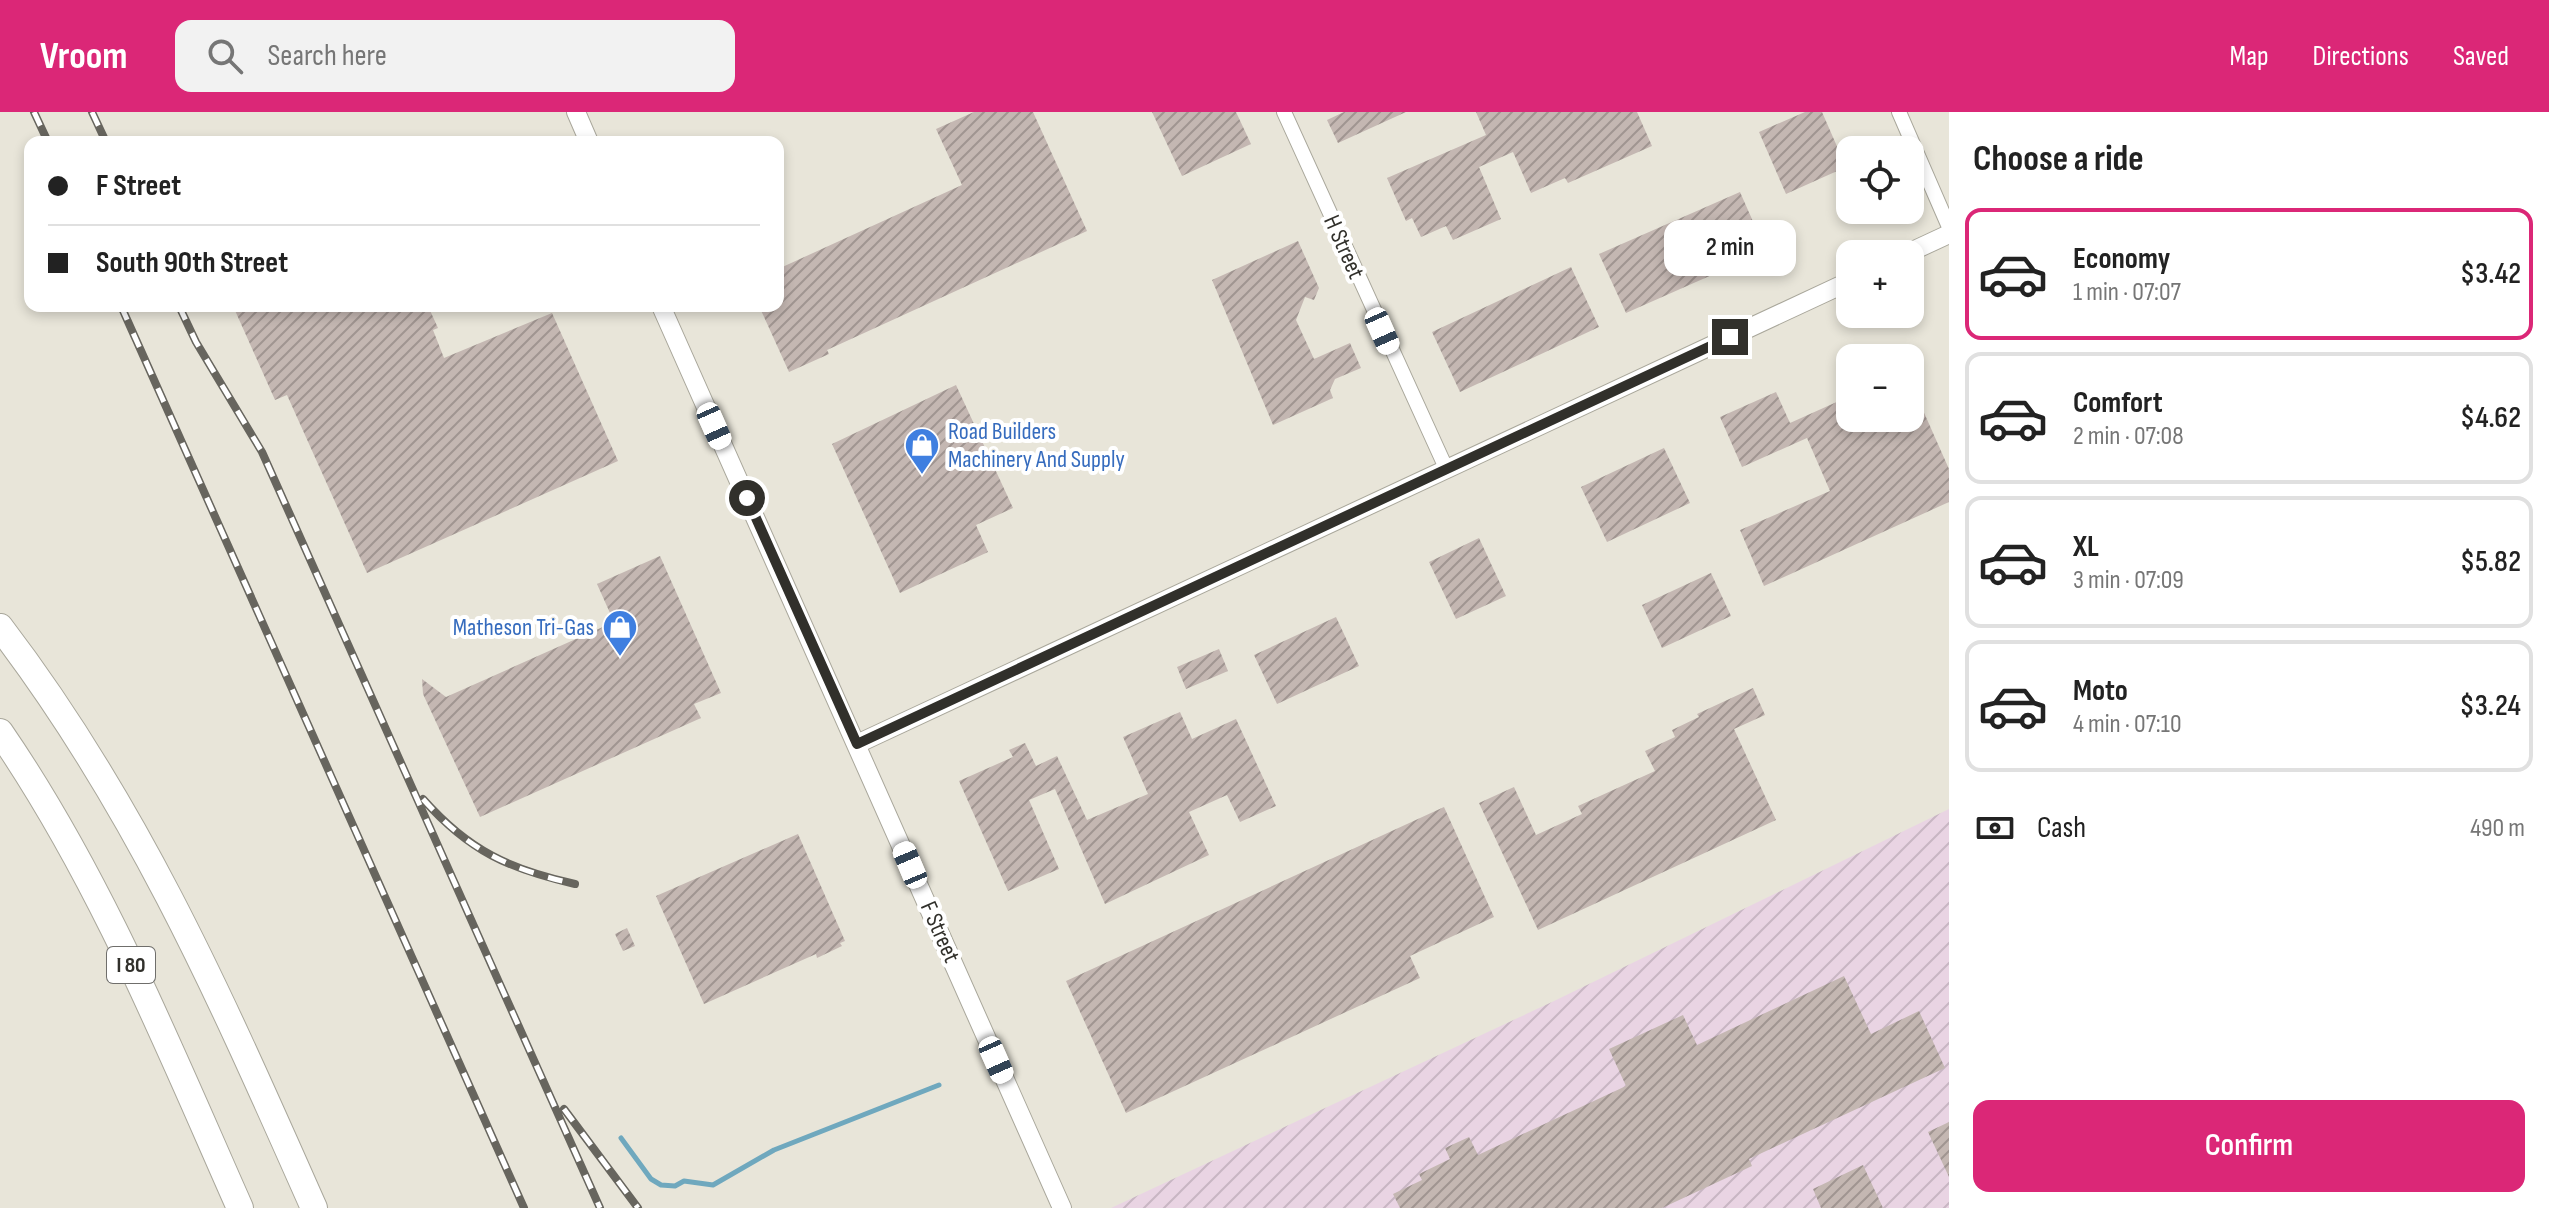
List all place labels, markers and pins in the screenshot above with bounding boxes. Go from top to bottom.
place label: Road Builders Machinery And Supply [948,417,1125,474]
shop icon: Road Builders Machinery And Supply [903,426,941,476]
shop icon: Matheson Tri-Gas [601,608,639,658]
place label: Matheson Tri-Gas [453,613,594,642]

